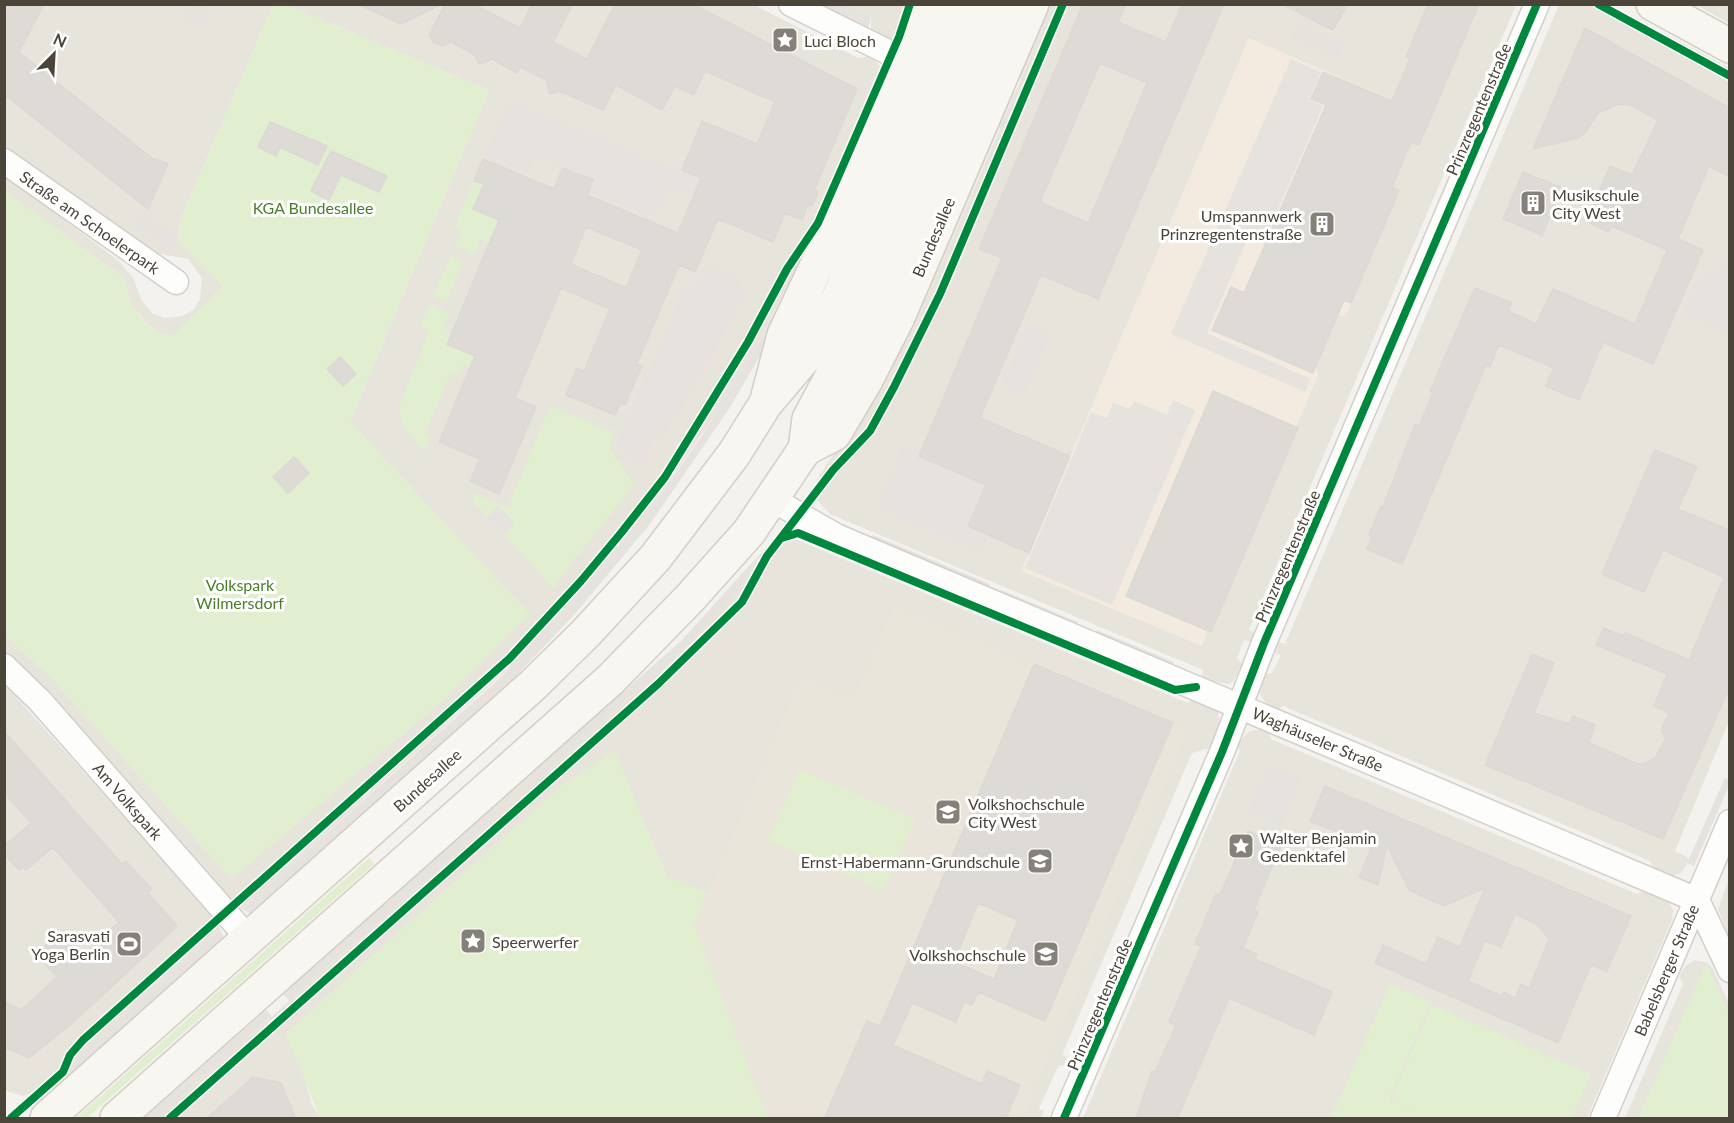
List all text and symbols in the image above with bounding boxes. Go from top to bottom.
north arrow [24,24,84,84]
place icon: Luci Bloch [770,25,800,55]
text: N [51,29,70,51]
place label: Luci Bloch [804,31,876,50]
street label: Prinzregentenstraße [1442,40,1514,178]
street label: Straße am Schoelerpark [16,167,164,278]
place label: Musikschule City West [1552,185,1639,222]
building icon: Musikschule City West [1518,188,1548,218]
street label: Bundesallee [908,194,958,280]
park label: KGA Bundesallee [253,198,373,217]
place label: Umspannwerk Prinzregentenstraße [1160,206,1303,243]
building icon: Umspannwerk Prinzregentenstraße [1307,209,1337,239]
street label: Prinzregentenstraße [1251,487,1323,625]
park label: Volkspark Wilmersdorf [196,575,284,612]
street label: Waghäuseler Straße [1250,703,1386,775]
street label: Bundesallee [389,745,465,815]
street label: Am Volkspark [89,759,167,844]
place label: Volkshochschule City West [968,794,1085,831]
school or university icon: Volkshochschule City West [933,797,963,827]
place label: Walter Benjamin Gedenktafel [1260,828,1376,865]
place icon: Walter Benjamin Gedenktafel [1226,831,1256,861]
school or university icon: Ernst-Habermann-Grundschule [1025,846,1055,876]
place label: Ernst-Habermann-Grundschule [801,852,1020,871]
street label: Babelsberger Straße [1630,901,1702,1039]
place label: Sarasvati Yoga Berlin [31,926,110,963]
place icon: Speerwerfer [458,926,488,956]
sports icon: Sarasvati Yoga Berlin [114,929,144,959]
place label: Speerwerfer [492,932,579,951]
street label: Prinzregentenstraße [1063,935,1135,1073]
school or university icon: Volkshochschule [1031,939,1061,969]
place label: Volkshochschule [909,945,1026,964]

